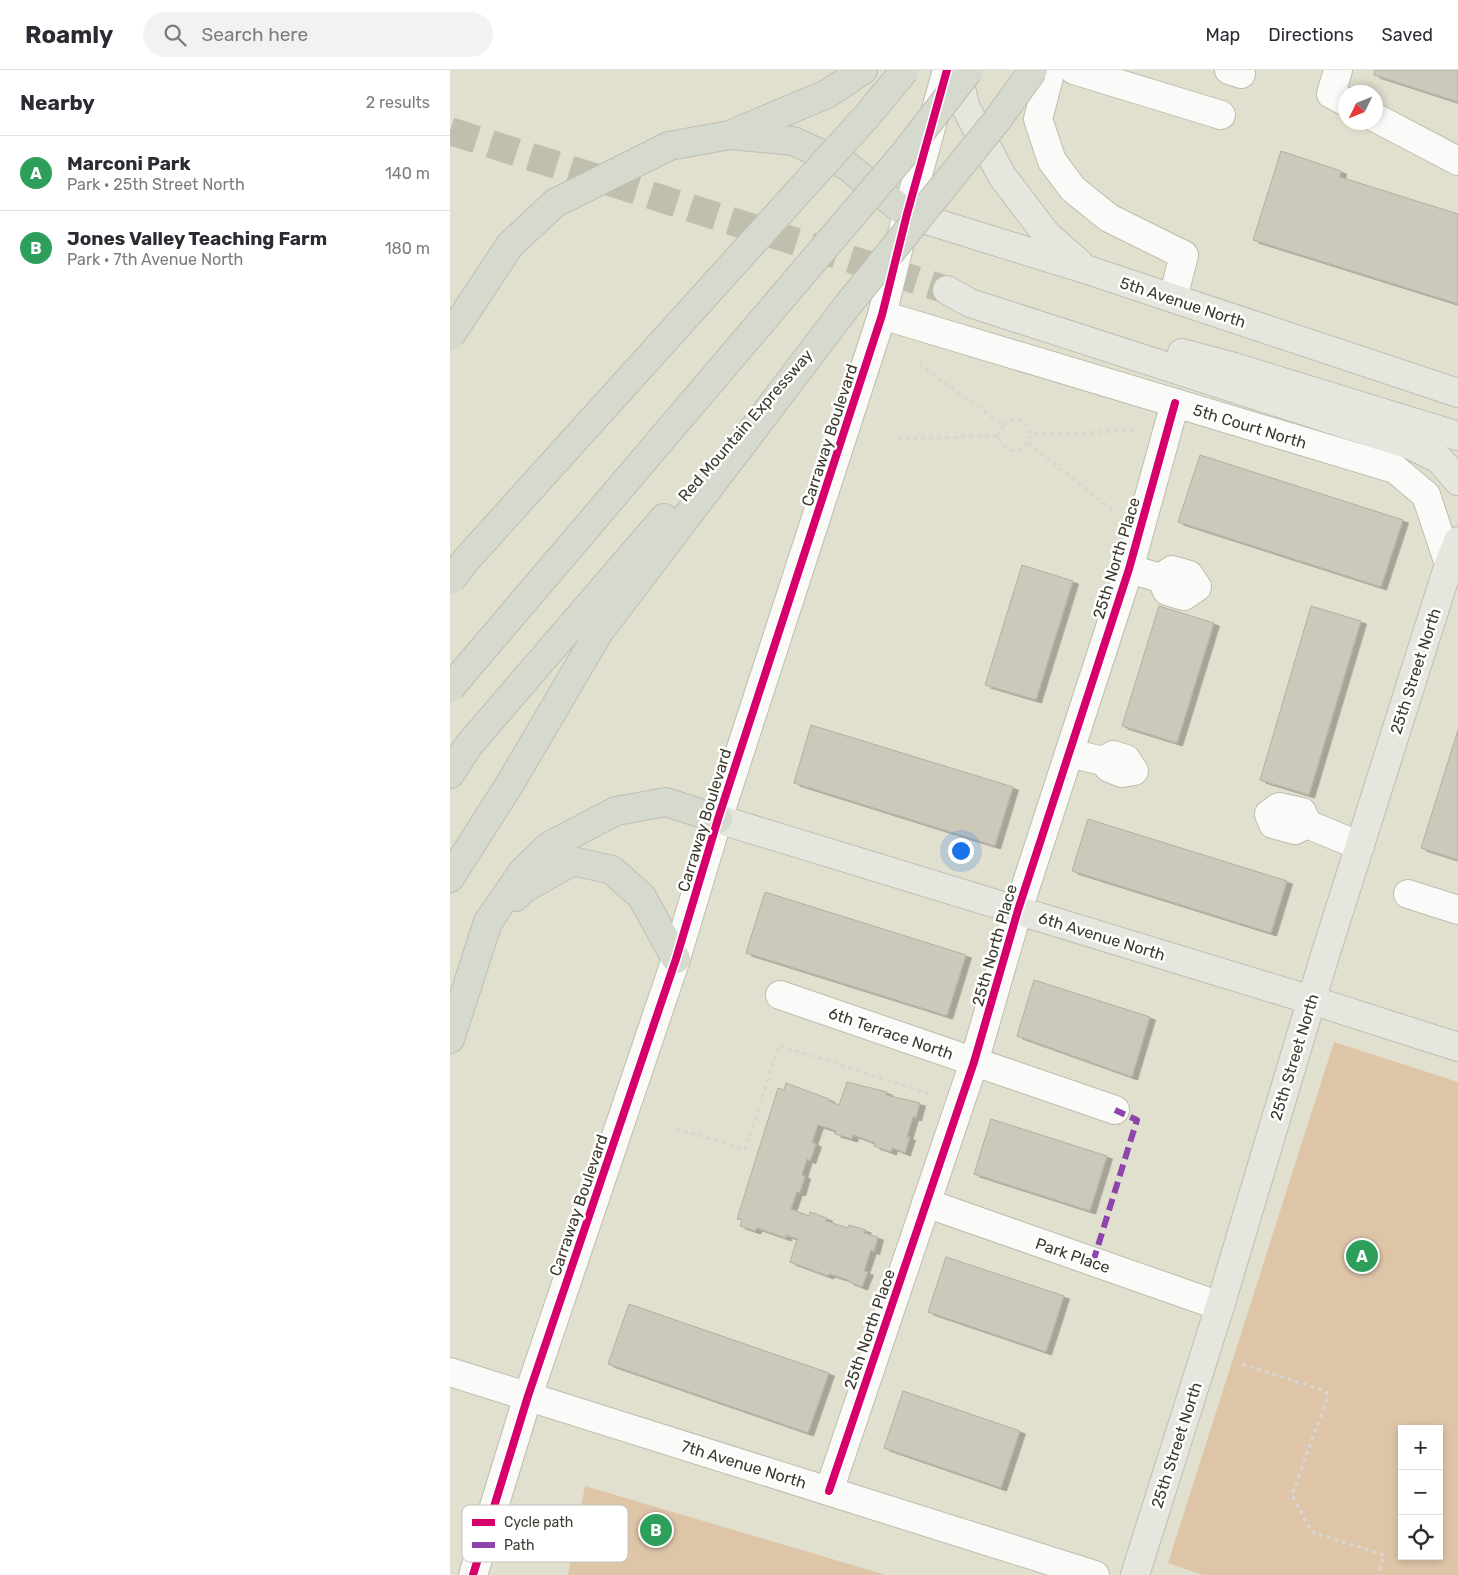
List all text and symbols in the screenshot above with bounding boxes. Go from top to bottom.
search box [143,12,493,57]
text: Roamly [25,21,113,49]
icon: search [161,21,189,49]
text: Search here [201,23,308,46]
text: Map [1205,24,1240,46]
text: Directions [1268,24,1354,46]
text: Saved [1382,24,1433,46]
north arrow [1338,85,1383,130]
text: Nearby [20,90,95,115]
text: 2 results [366,93,430,112]
text: Marconi Park [67,152,191,175]
text: A [30,164,42,183]
text: 140 m [385,164,430,183]
text: Park · 25th Street North [67,175,245,194]
text: Jones Valley Teaching Farm [67,227,327,250]
text: B [30,239,42,258]
text: 180 m [385,239,430,258]
text: Park · 7th Avenue North [67,250,243,269]
street label: 5th Avenue North [1117,273,1248,332]
street label: Red Mountain Expressway [674,345,817,505]
street label: Carraway Boulevard [797,361,861,509]
street label: 5th Court North [1191,400,1309,453]
street label: 25th North Place [1089,495,1144,621]
street label: 25th Street North [1386,606,1445,737]
street label: Carraway Boulevard [674,746,735,894]
your location [948,838,974,864]
street label: 25th North Place [968,882,1021,1008]
street label: 6th Avenue North [1036,908,1168,965]
street label: 25th Street North [1266,992,1323,1123]
street label: 6th Terrace North [826,1003,956,1064]
street label: Carraway Boulevard [545,1132,612,1279]
street label: Park Place [1033,1234,1113,1277]
pin: A [1346,1237,1378,1275]
street label: 25th North Place [840,1267,899,1392]
street label: 25th Street North [1147,1380,1206,1511]
map controls [1398,1425,1443,1560]
button: + [1398,1425,1443,1470]
street label: 7th Avenue North [679,1436,809,1493]
button: − [1398,1470,1443,1515]
legend [462,1505,628,1562]
pin: B [640,1511,672,1549]
text: Cycle path [504,1514,573,1531]
button: locate [1398,1515,1443,1560]
text: Path [504,1537,535,1554]

